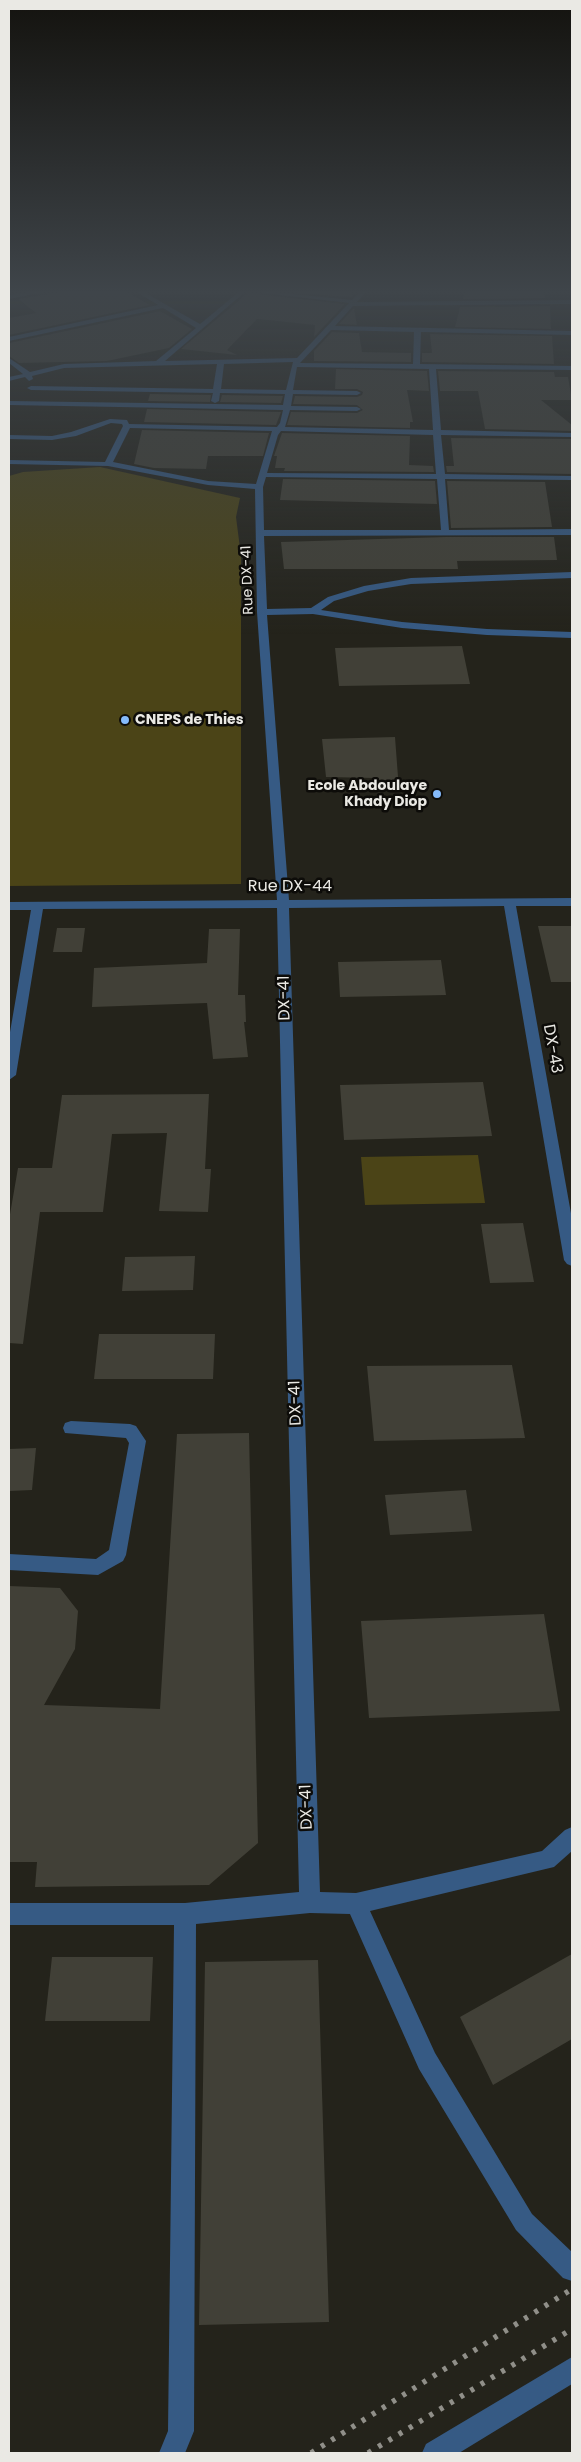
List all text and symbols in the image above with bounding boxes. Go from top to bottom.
street label: Rue DX-41 [238,545,258,615]
place label: CNEPS de Thies [135,712,243,728]
marker: CNEPS de Thies [119,714,131,726]
place label: Ecole Abdoulaye Khady Diop [308,778,427,810]
marker: Ecole Abdoulaye Khady Diop [431,788,443,800]
street label: Rue DX-44 [248,877,332,897]
street label: DX-41 [275,975,295,1021]
street label: DX-43 [538,1023,566,1075]
street label: DX-41 [286,1380,306,1426]
street label: DX-41 [297,1784,317,1830]

